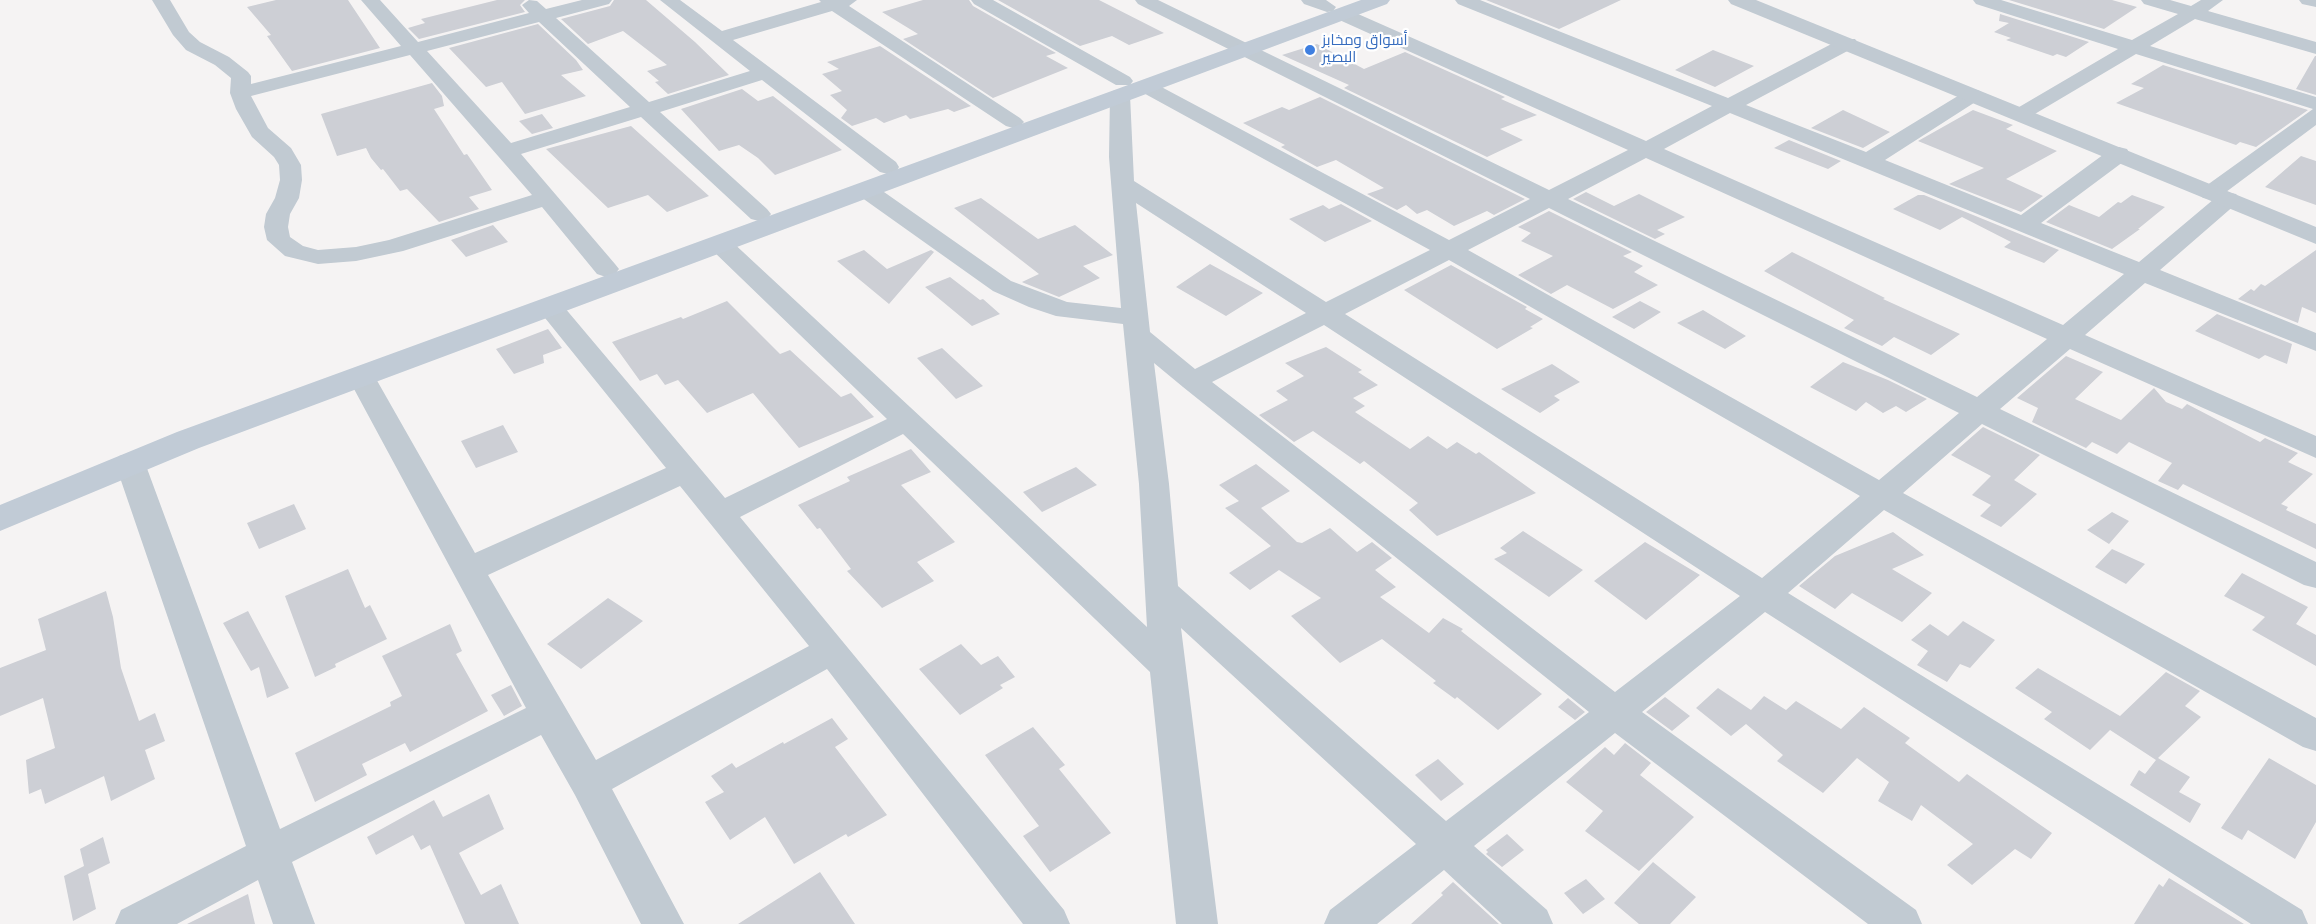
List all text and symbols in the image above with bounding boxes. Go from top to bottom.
place label: أسواق ومخابز البصير [1322,32,1408,67]
marker: أسواق ومخابز البصير [1303,43,1317,57]

